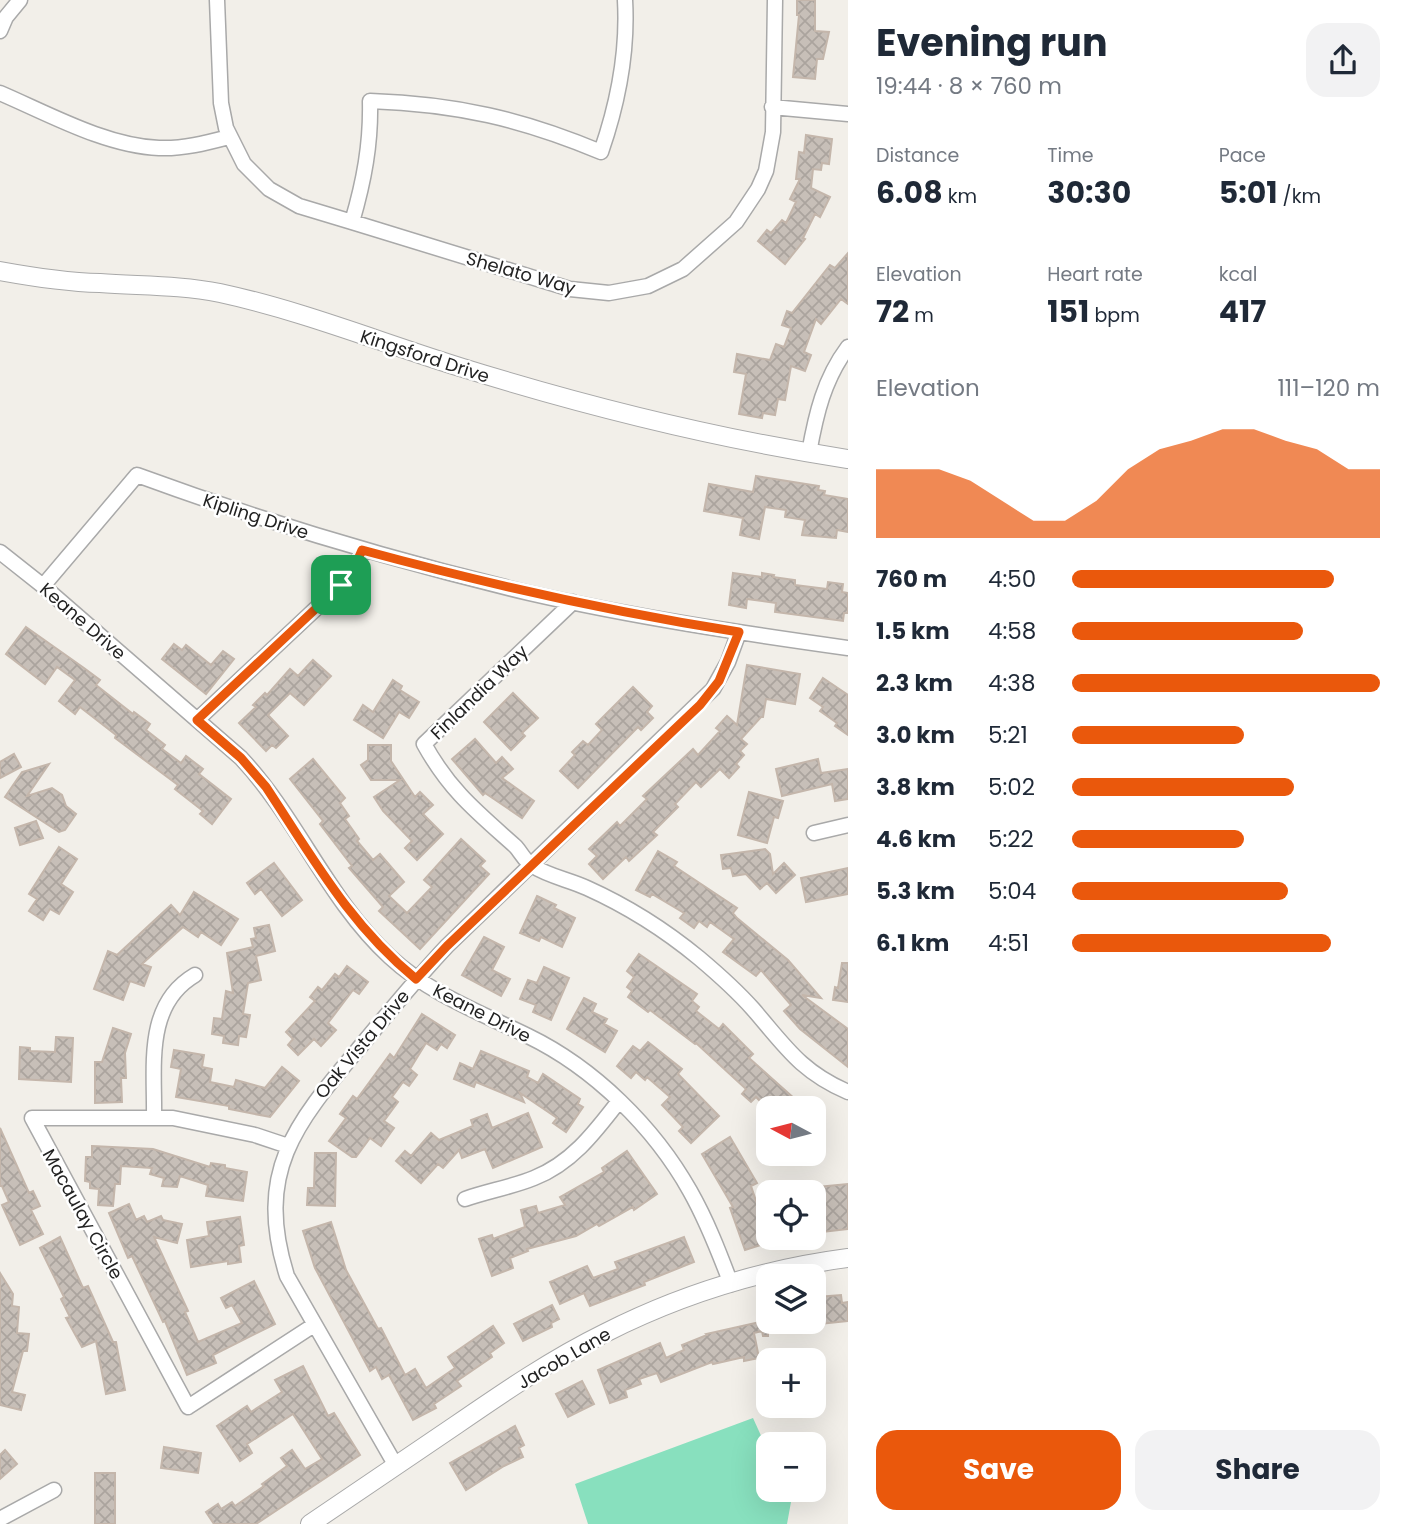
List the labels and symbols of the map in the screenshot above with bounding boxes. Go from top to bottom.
street label: Shelato Way [463,245,579,301]
street label: Kingsford Drive [357,323,493,389]
street label: Kipling Drive [200,487,312,545]
pin [311,555,371,615]
street label: Keane Drive [35,577,131,665]
street label: Finlandia Way [425,639,533,745]
street label: Keane Drive [429,978,535,1048]
street label: Oak Vista Drive [309,984,415,1104]
north arrow [756,1096,826,1166]
street label: Macaulay Circle [37,1144,129,1284]
street label: Jacob Lane [513,1321,615,1395]

